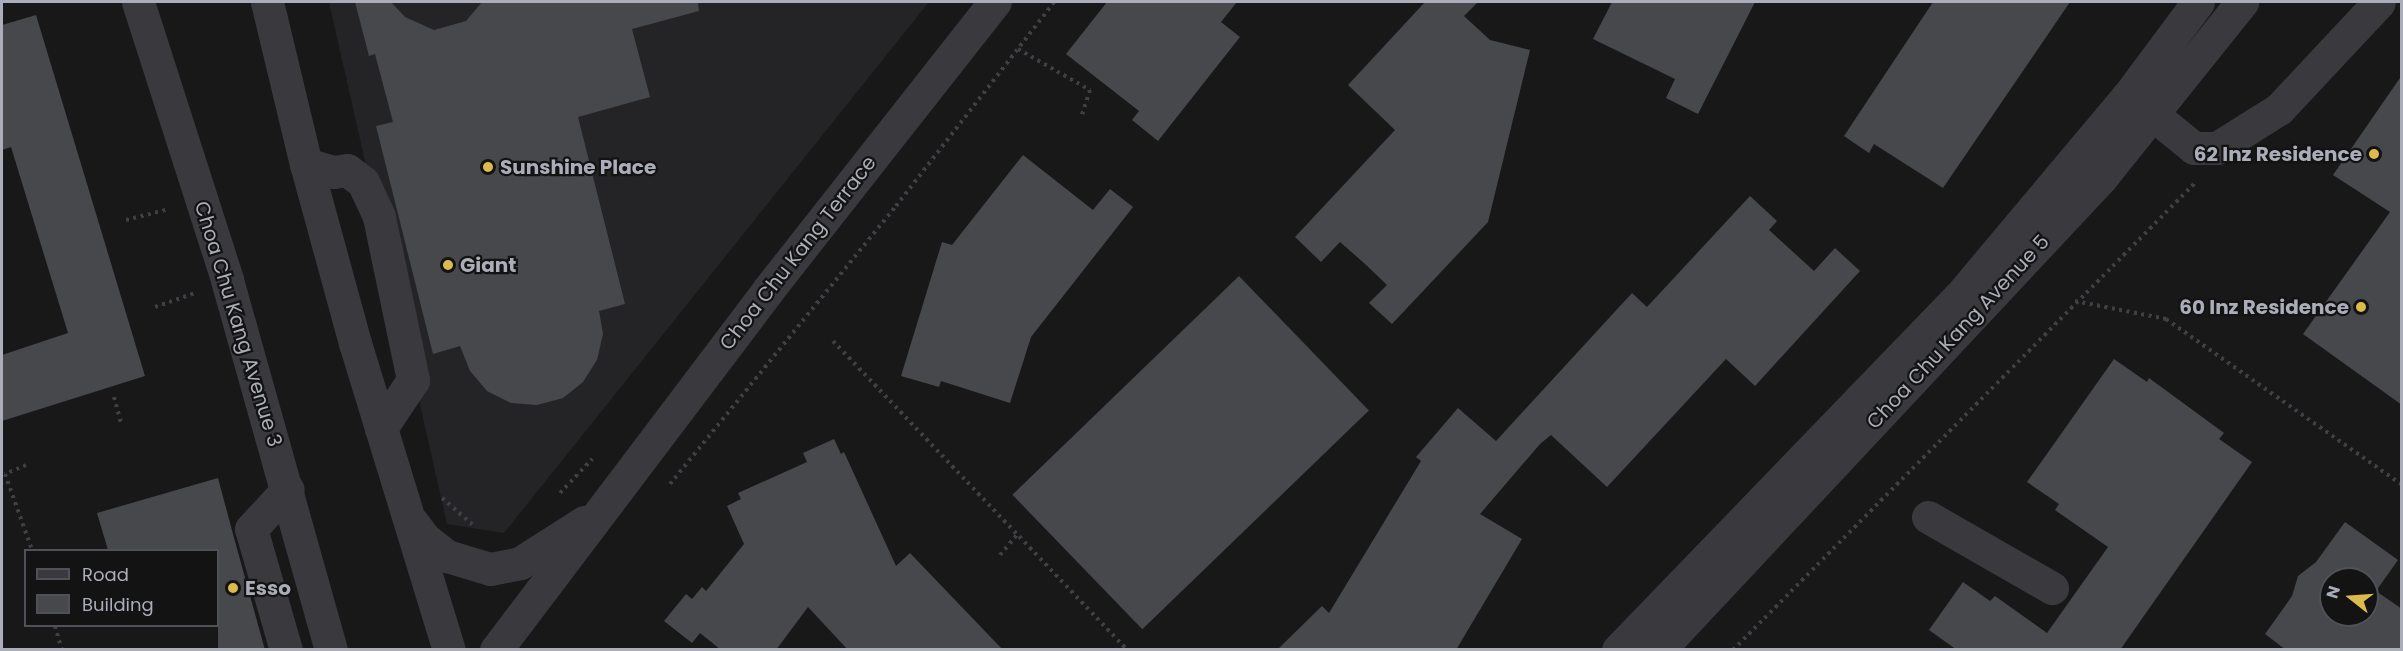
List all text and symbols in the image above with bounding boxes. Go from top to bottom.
place label: 62 Inz Residence [2194,142,2362,166]
marker: 62 Inz Residence [2367,147,2381,161]
street label: Choa Chu Kang Terrace [715,151,881,355]
place label: Sunshine Place [500,155,656,179]
marker: Sunshine Place [481,160,495,174]
street label: Choa Chu Kang Avenue 3 [189,198,287,450]
street label: Choa Chu Kang Avenue 5 [1862,230,2054,434]
place label: Giant [460,253,516,277]
marker: Giant [441,258,455,272]
place label: 60 Inz Residence [2179,295,2349,319]
marker: 60 Inz Residence [2354,300,2368,314]
legend [24,549,219,627]
text: Road [82,562,129,587]
north arrow [2319,567,2379,627]
place label: Esso [245,576,291,600]
marker: Esso [226,581,240,595]
text: N [2320,583,2346,601]
text: Building [82,592,154,617]

